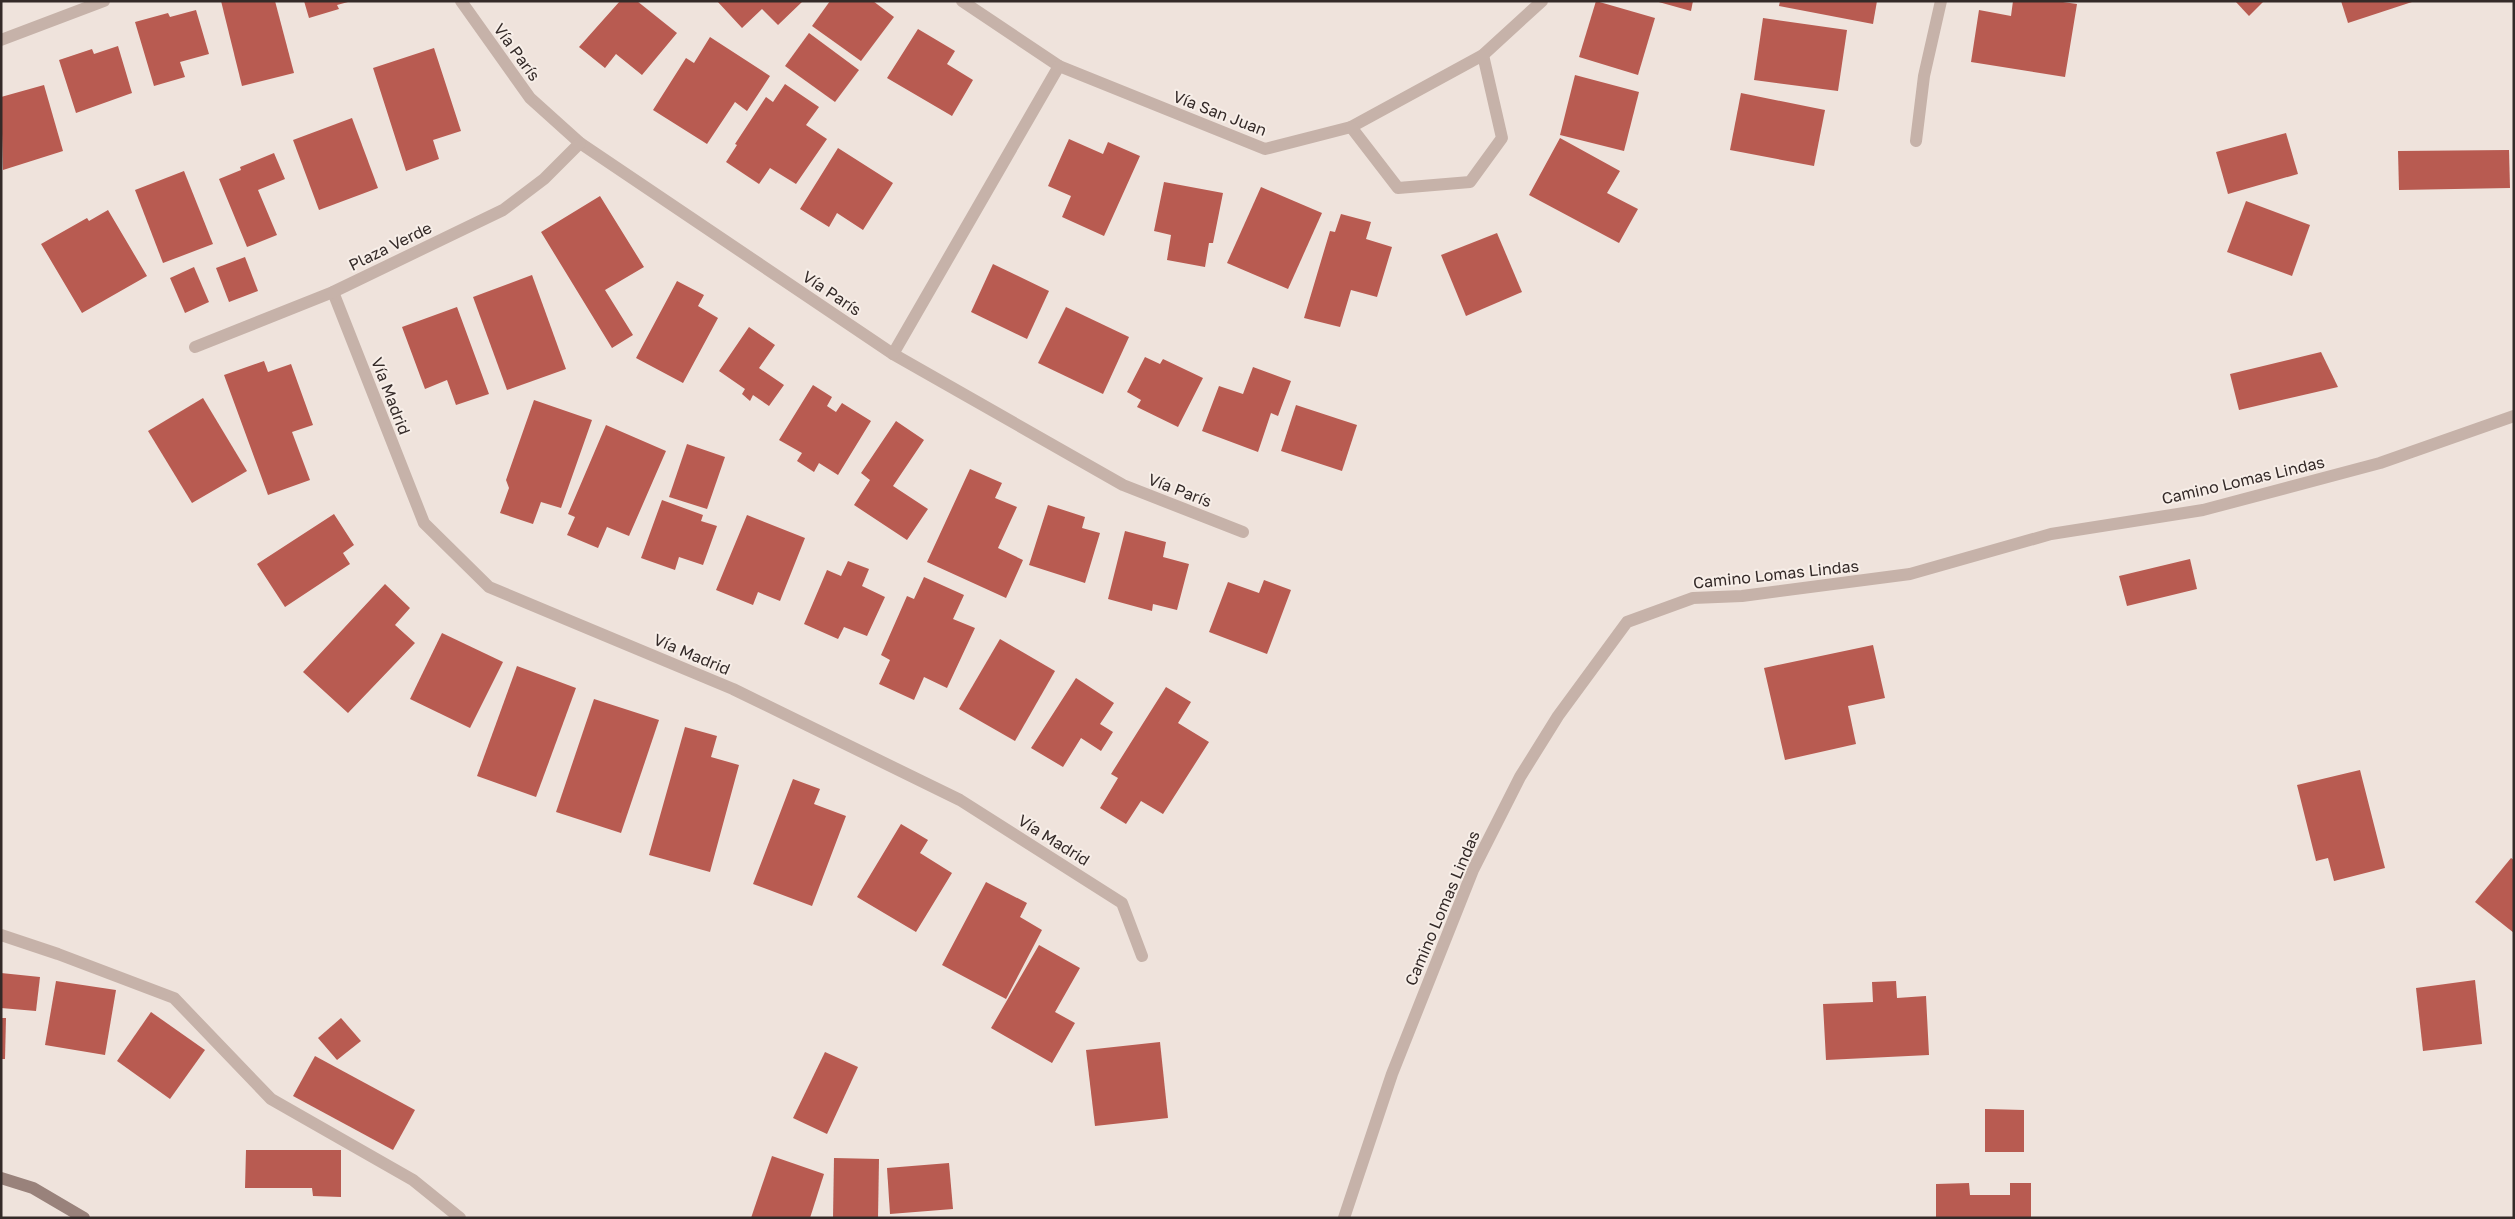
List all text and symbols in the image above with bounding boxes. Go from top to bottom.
street label: Vía París [489,19,545,85]
street label: Vía San Juan [1170,86,1270,140]
street label: Plaza Verde [345,217,435,275]
street label: Vía París [799,266,865,320]
street label: Vía Madrid [367,355,415,437]
street label: Camino Lomas Lindas [2160,452,2326,508]
street label: Vía París [1145,469,1215,511]
street label: Camino Lomas Lindas [1692,555,1860,593]
street label: Vía Madrid [651,629,733,679]
street label: Vía Madrid [1014,810,1094,870]
street label: Camino Lomas Lindas [1400,827,1484,989]

